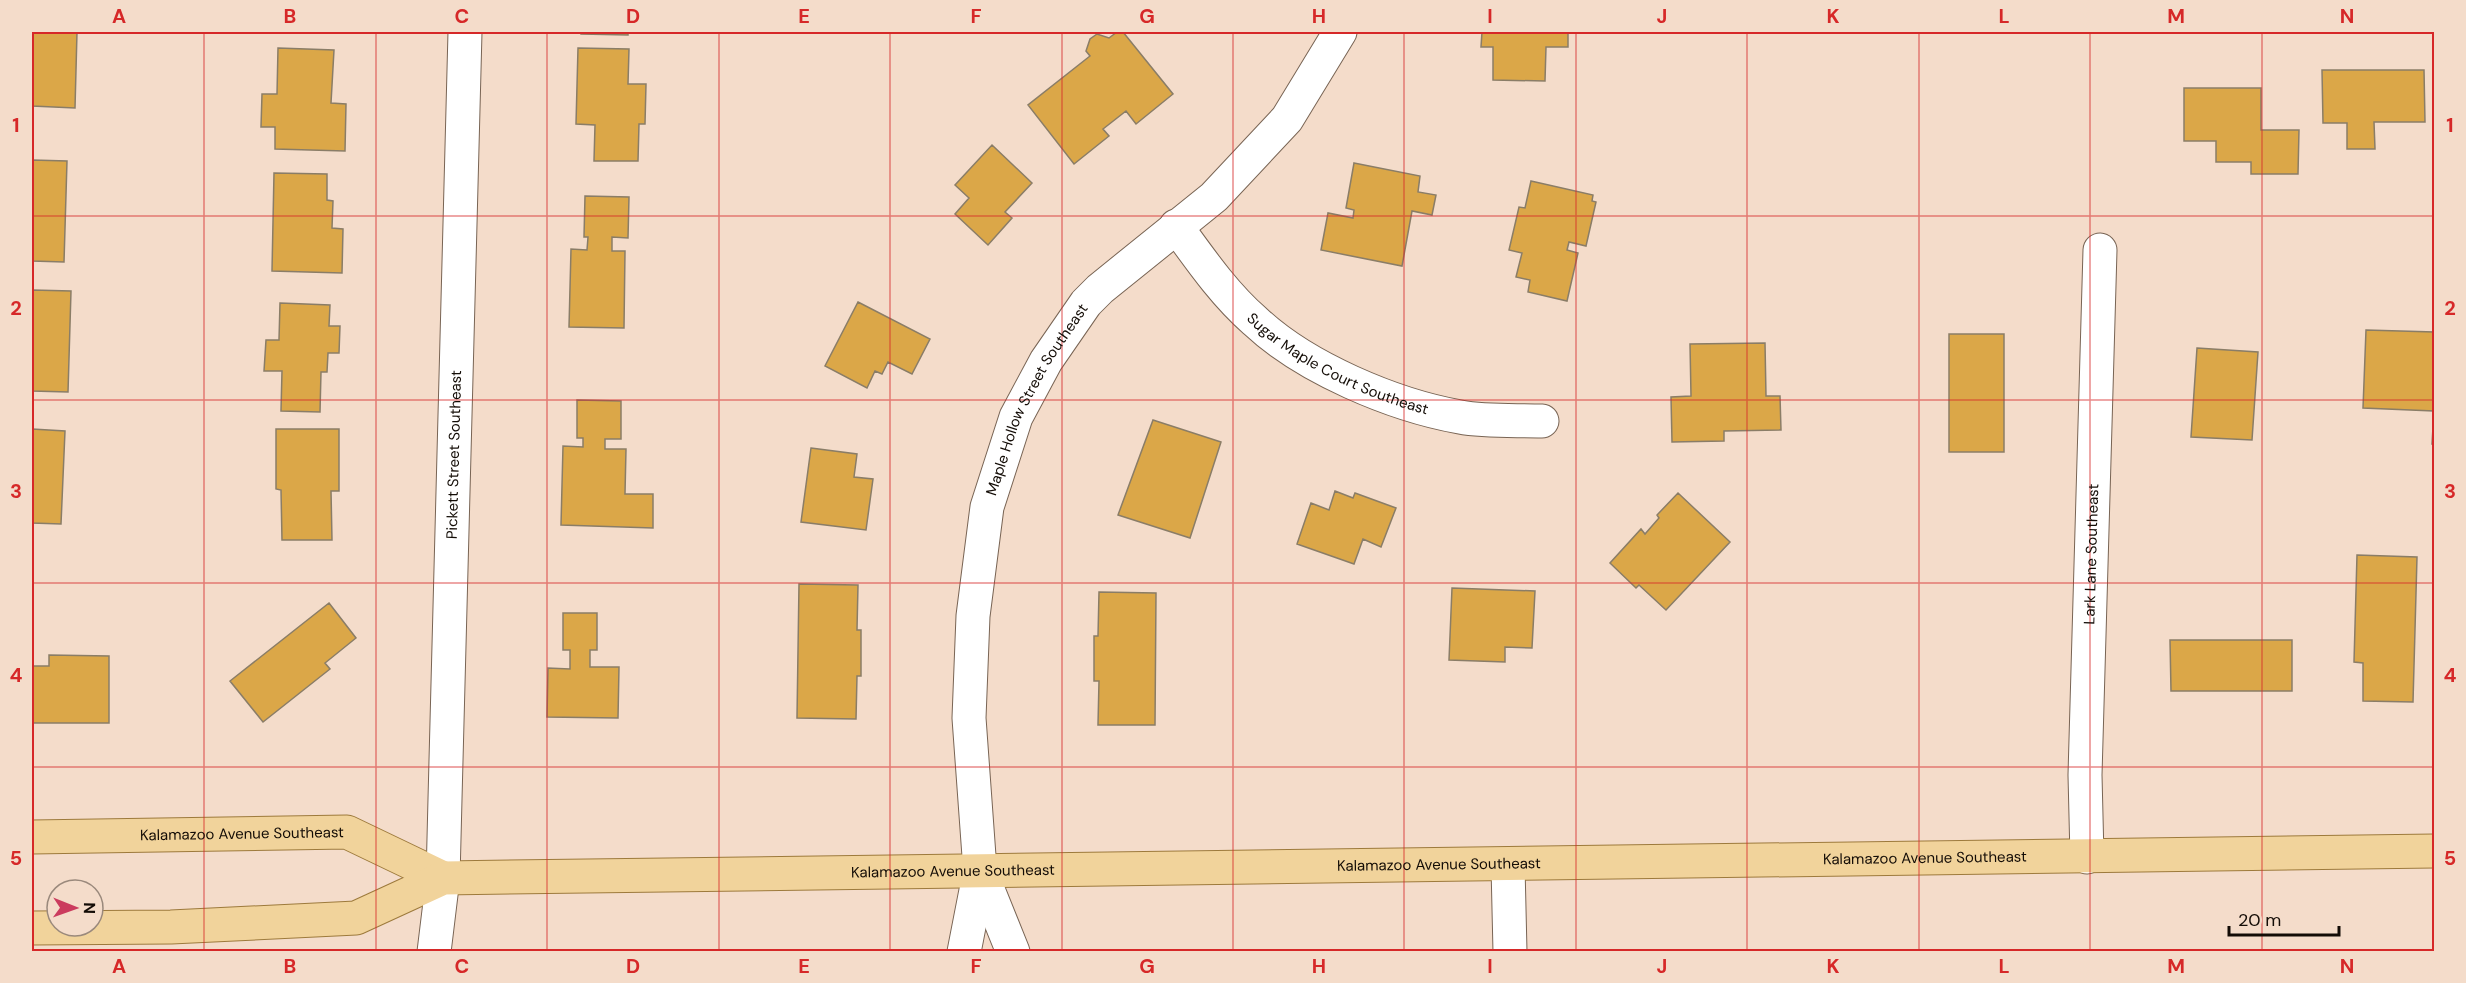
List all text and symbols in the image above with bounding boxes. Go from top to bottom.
text: A [112,3,126,29]
text: B [284,3,296,29]
text: C [455,3,469,29]
text: D [626,3,640,29]
text: E [798,3,810,29]
text: F [970,3,982,29]
text: G [1139,3,1155,29]
text: H [1312,3,1326,29]
text: I [1487,3,1493,29]
text: J [1657,3,1667,29]
text: K [1826,3,1840,29]
text: L [1998,3,2010,29]
text: M [2167,3,2185,29]
text: N [2340,3,2354,29]
text: 1 [12,112,20,138]
text: 1 [2446,112,2454,138]
text: 2 [10,295,22,321]
text: 2 [2444,295,2456,321]
street label: Maple Hollow Street Southeast [981,300,1093,498]
street label: Sugar Maple Court Southeast [1243,308,1431,419]
street label: Pickett Street Southeast [442,370,466,539]
text: 3 [10,478,22,504]
text: 3 [2444,478,2456,504]
street label: Lark Lane Southeast [2079,483,2103,625]
text: 4 [10,662,23,688]
text: 4 [2444,662,2457,688]
street label: Kalamazoo Avenue Southeast [140,822,344,845]
text: 5 [10,845,22,871]
text: 5 [2444,845,2456,871]
street label: Kalamazoo Avenue Southeast [1823,847,2027,869]
street label: Kalamazoo Avenue Southeast [1337,853,1541,876]
street label: Kalamazoo Avenue Southeast [851,860,1055,882]
north arrow [45,878,105,938]
scale bar [2229,899,2338,937]
text: N [79,902,100,914]
text: 20 m [2238,908,2281,932]
text: A [112,953,126,979]
text: B [284,953,296,979]
text: C [455,953,469,979]
text: D [626,953,640,979]
text: E [798,953,810,979]
text: F [970,953,982,979]
text: G [1139,953,1155,979]
text: H [1312,953,1326,979]
text: I [1487,953,1493,979]
text: J [1657,953,1667,979]
text: K [1826,953,1840,979]
text: L [1998,953,2010,979]
text: M [2167,953,2185,979]
text: N [2340,953,2354,979]

